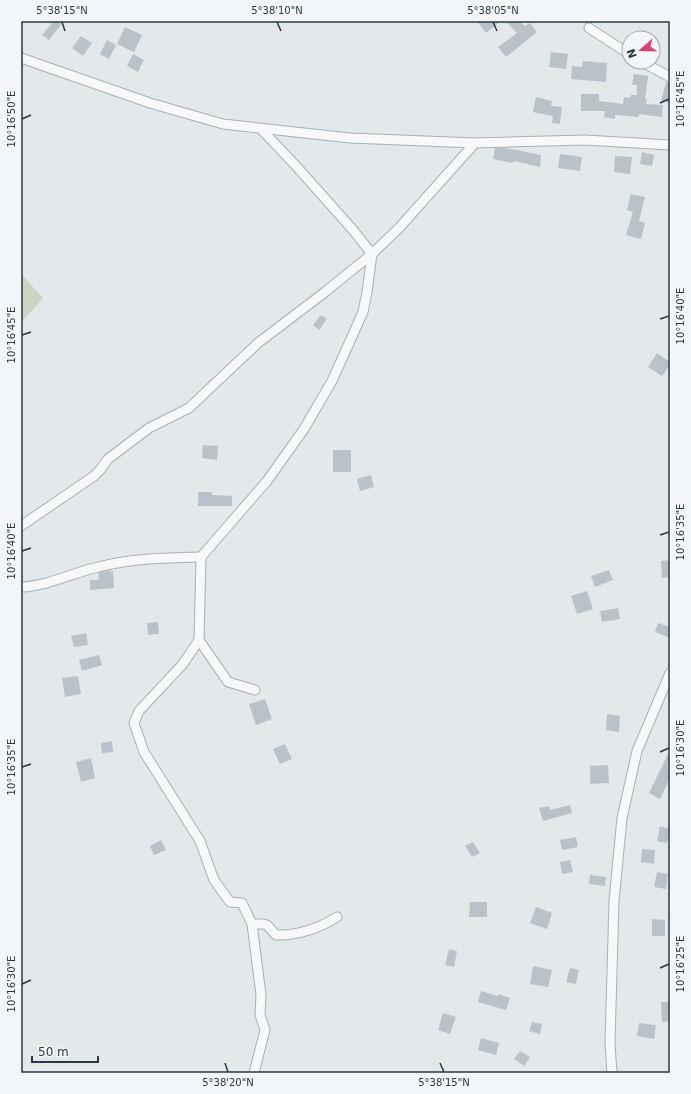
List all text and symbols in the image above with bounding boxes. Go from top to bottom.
text: 5°38'15"N [36,5,88,16]
text: 5°38'10"N [251,5,303,16]
text: 5°38'05"N [467,5,519,16]
north arrow [621,30,661,70]
text: N [624,47,640,60]
text: 10°16'45"E [675,71,686,127]
text: 10°16'50"E [6,91,17,147]
text: 10°16'40"E [675,288,686,344]
text: 10°16'45"E [6,307,17,363]
text: 10°16'35"E [675,504,686,560]
text: 10°16'40"E [6,523,17,579]
text: 10°16'30"E [675,720,686,776]
text: 10°16'35"E [6,739,17,795]
text: 10°16'25"E [675,936,686,992]
text: 10°16'30"E [6,956,17,1012]
scale bar [32,1038,98,1064]
text: 50 m [38,1045,69,1059]
text: 5°38'20"N [202,1077,254,1088]
text: 5°38'15"N [418,1077,470,1088]

